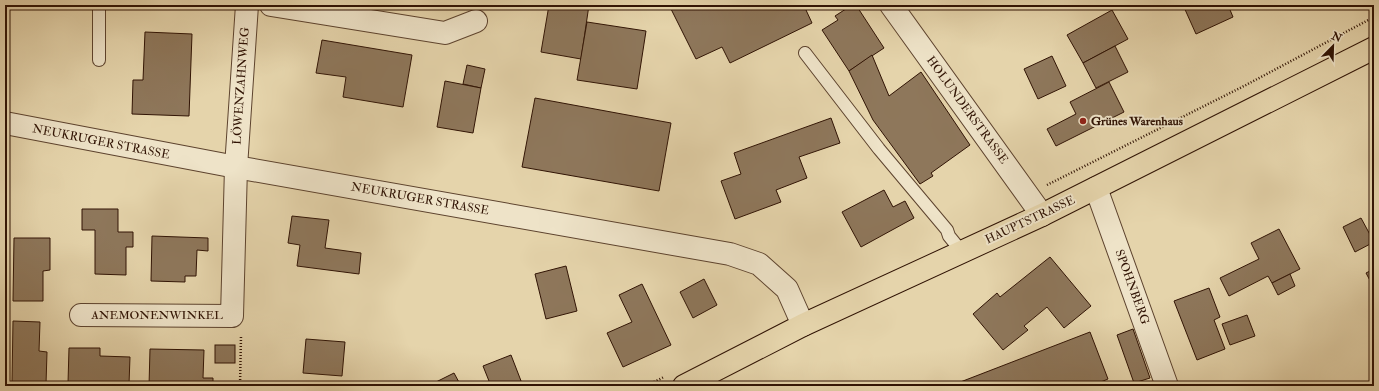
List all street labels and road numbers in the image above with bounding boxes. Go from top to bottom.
street label: LÖWENZAHNWEG [229,27,253,145]
street label: HOLUNDERSTRASSE [923,53,1011,167]
street label: NEUKRUGER STRASSE [31,121,171,163]
street label: NEUKRUGER STRASSE [350,179,490,219]
street label: HAUPTSTRASSE [983,193,1078,247]
street label: SPOHNBERG [1111,247,1153,327]
street label: ANEMONENWINKEL [90,308,223,323]

